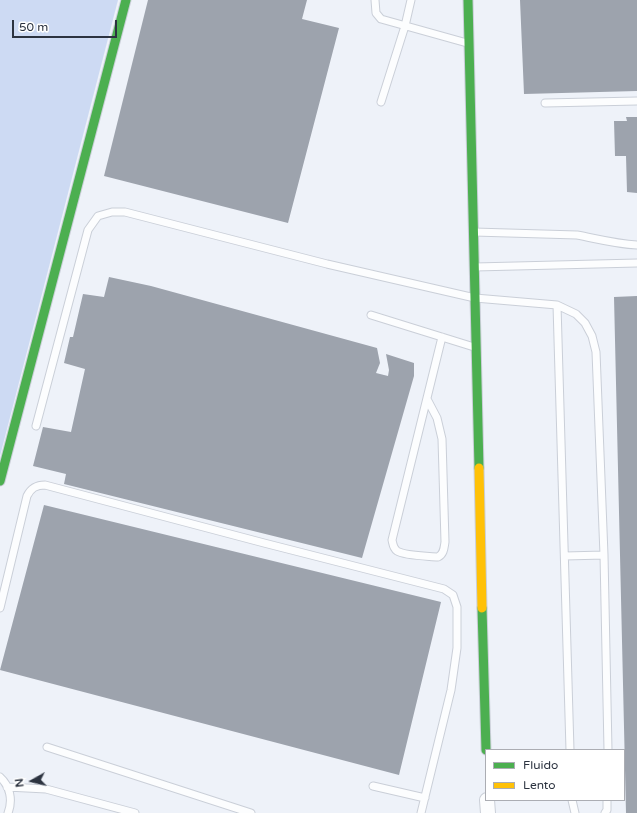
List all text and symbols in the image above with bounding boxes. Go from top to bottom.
scale bar [14,12,119,38]
text: 50 m [19,20,48,34]
legend [485,749,625,801]
text: Fluido [523,758,558,772]
north arrow [12,761,52,801]
text: N [13,777,27,788]
text: Lento [523,778,556,792]

